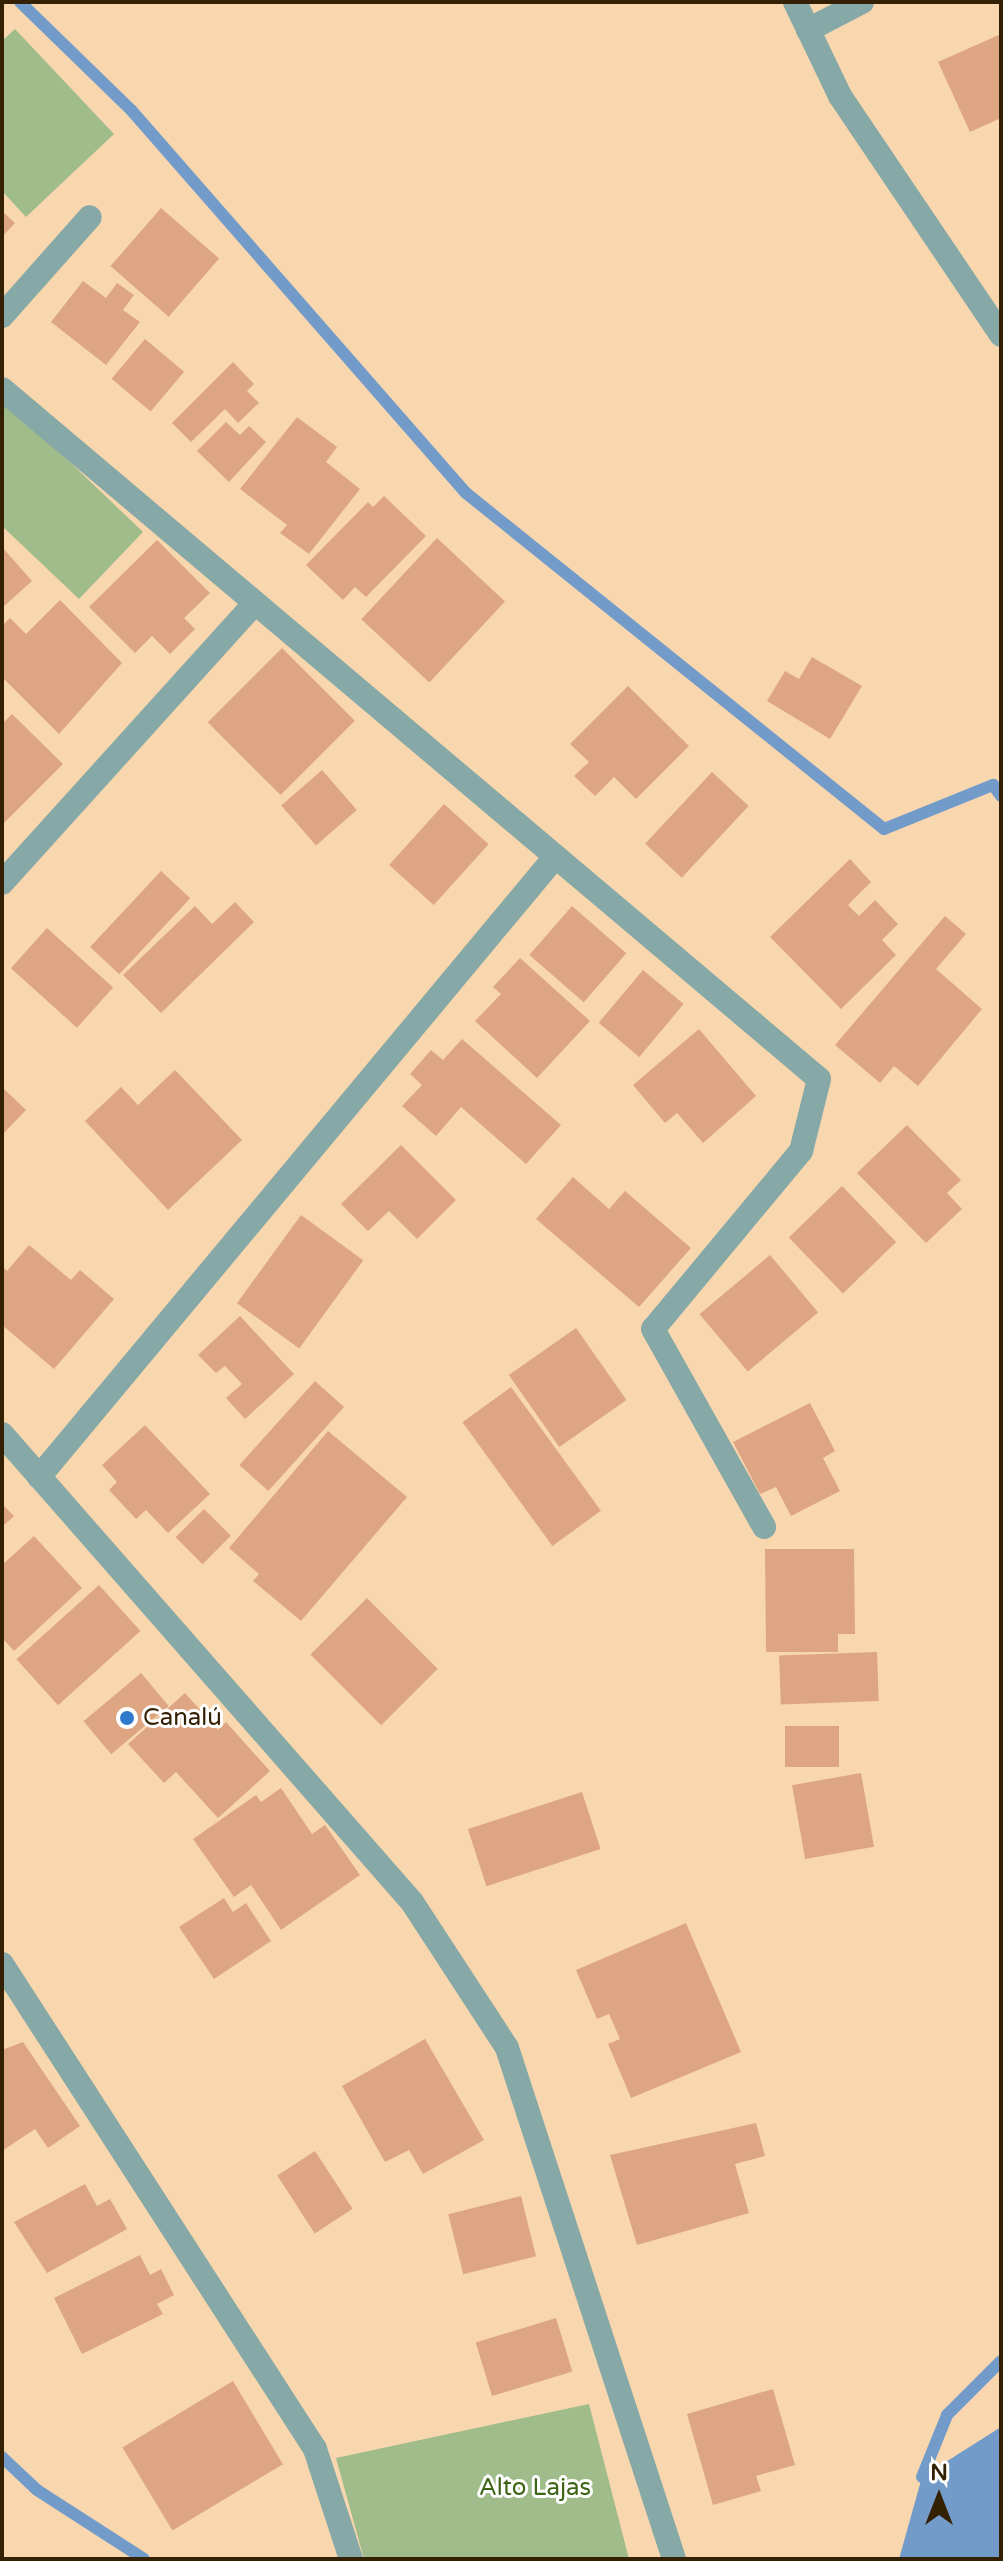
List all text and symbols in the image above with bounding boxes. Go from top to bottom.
place label: Canalú [143,1704,222,1732]
marker: Canalú [118,1709,136,1727]
north arrow [899,2457,979,2537]
text: N [930,2460,948,2486]
park label: Alto Lajas [479,2474,591,2502]

